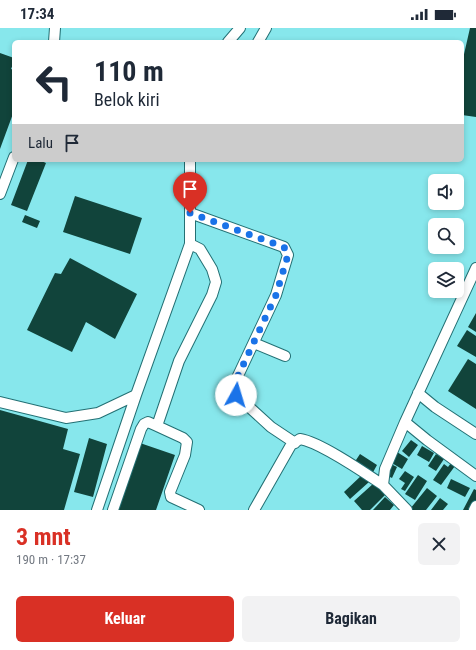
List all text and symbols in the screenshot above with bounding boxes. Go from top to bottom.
text: 17:34 [20,5,54,23]
text: 110 m [94,55,164,88]
icon: left [28,56,80,108]
text: Belok kiri [94,89,160,110]
icon: arrive [61,132,83,154]
text: Lalu [28,134,53,152]
pin [173,172,207,213]
map controls [428,174,464,298]
button: sound [428,174,464,210]
icon: arrive [179,178,201,200]
button: search [428,218,464,254]
button: layers [428,262,464,298]
position arrow [215,374,257,416]
text: 3 mnt [16,523,71,551]
button: close [418,523,460,565]
text: 190 m · 17:37 [16,552,86,567]
button: Keluar [16,596,234,642]
button: Bagikan [242,596,460,642]

